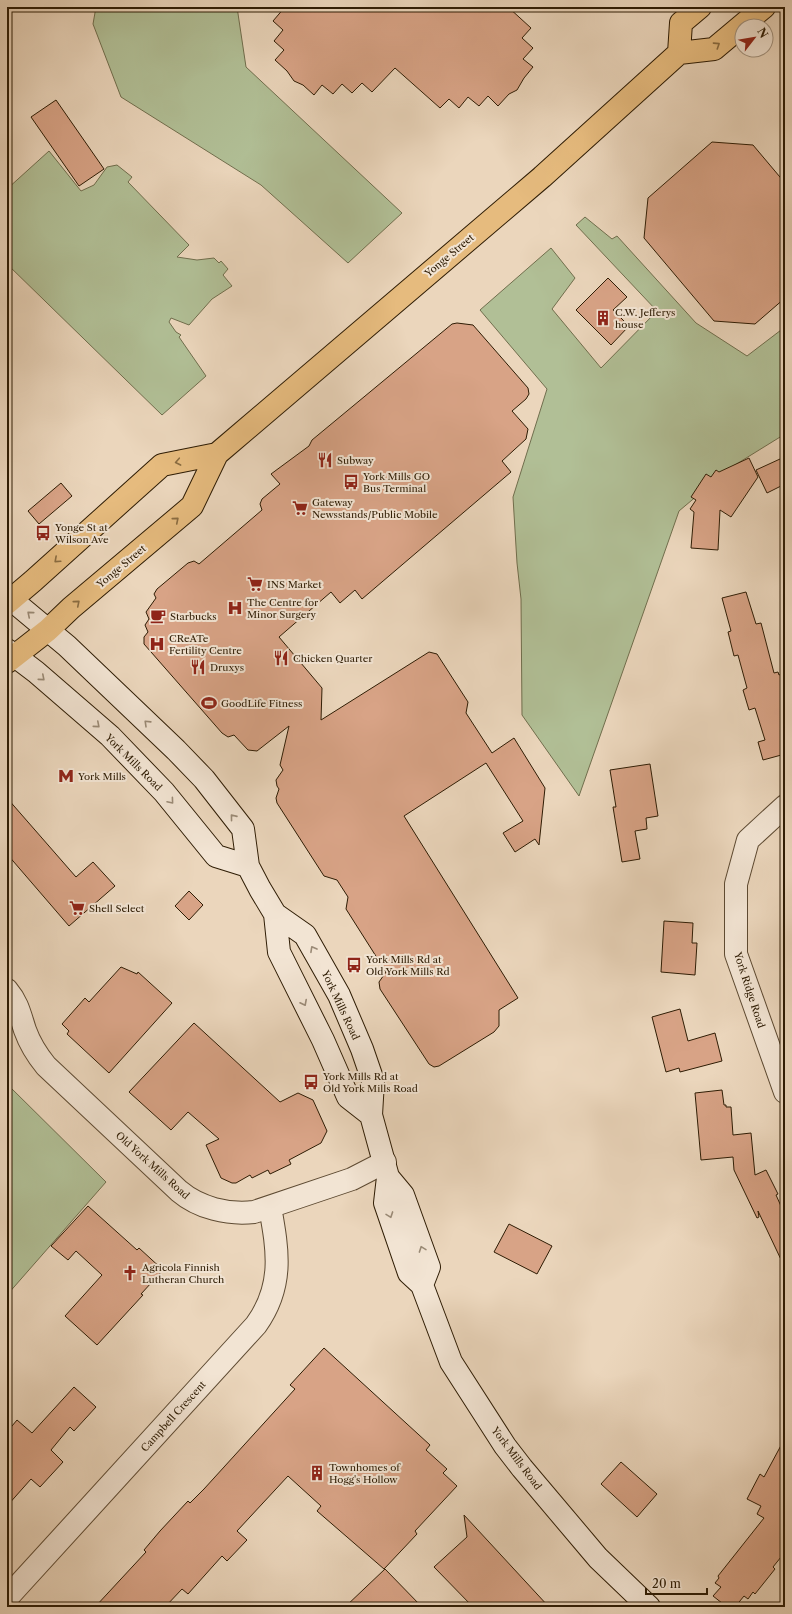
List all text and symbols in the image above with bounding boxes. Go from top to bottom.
north arrow [734,18,774,58]
text: N [754,25,771,41]
one-way arrow [712,43,719,50]
street label: Yonge Street [421,231,477,280]
place label: C.W. Jefferys house [615,306,675,331]
building icon: C.W. Jefferys house [594,309,612,327]
restaurant icon: Subway [316,451,334,469]
place label: Subway [337,454,374,467]
one-way arrow [175,457,181,465]
place label: York Mills GO Bus Terminal [362,470,430,495]
bus stop icon: York Mills GO Bus Terminal [342,473,360,491]
place label: Gateway Newsstands/Public Mobile [312,496,438,521]
supermarket icon: Gateway Newsstands/Public Mobile [291,499,309,517]
one-way arrow [172,517,179,524]
place label: Yonge St at Wilson Ave [54,521,109,546]
bus stop icon: Yonge St at Wilson Ave [34,524,52,542]
street label: Yonge Street [93,542,149,591]
one-way arrow [54,555,62,562]
supermarket icon: INS Market [246,575,264,593]
place label: INS Market [267,578,322,591]
place label: The Centre for Minor Surgery [247,596,319,621]
hospital icon: The Centre for Minor Surgery [226,599,244,617]
one-way arrow [72,600,79,607]
cafe icon: Starbucks [149,607,167,625]
place label: Starbucks [170,610,217,623]
one-way arrow [27,612,34,619]
place label: CReATe Fertility Centre [169,632,242,657]
hospital icon: CReATe Fertility Centre [148,635,166,653]
restaurant icon: Chicken Quarter [272,649,290,667]
place label: Chicken Quarter [293,652,373,665]
restaurant icon: Druxys [189,658,207,676]
place label: Druxys [210,661,244,674]
one-way arrow [37,673,44,680]
sports icon: GoodLife Fitness [200,694,218,712]
place label: GoodLife Fitness [221,697,302,710]
one-way arrow [92,721,99,728]
one-way arrow [144,721,152,728]
street label: York Mills Road [103,731,165,793]
metro station icon: York Mills [57,767,75,785]
place label: York Mills [78,770,126,782]
one-way arrow [167,797,174,804]
one-way arrow [231,814,238,821]
supermarket icon: Shell Select [68,899,86,917]
place label: Shell Select [89,902,145,915]
one-way arrow [310,946,318,953]
street label: York Ridge Road [731,950,768,1030]
place label: York Mills Rd at Old York Mills Rd [365,953,450,978]
bus stop icon: York Mills Rd at Old York Mills Rd [345,956,363,974]
street label: York Mills Road [318,967,362,1042]
one-way arrow [300,998,307,1006]
place label: York Mills Rd at Old York Mills Road [322,1070,418,1095]
bus stop icon: York Mills Rd at Old York Mills Road [302,1073,320,1091]
street label: Old York Mills Road [113,1129,192,1202]
one-way arrow [385,1211,393,1218]
one-way arrow [418,1245,427,1252]
place label: Agricola Finnish Lutheran Church [141,1261,225,1286]
church icon: Agricola Finnish Lutheran Church [121,1264,139,1282]
street label: Campbell Crescent [138,1378,209,1455]
street label: York Mills Road [488,1423,544,1492]
place label: Townhomes of Hogg's Hollow [329,1461,401,1486]
building icon: Townhomes of Hogg's Hollow [308,1464,326,1482]
scale bar [646,1570,707,1596]
text: 20 m [652,1576,681,1591]

